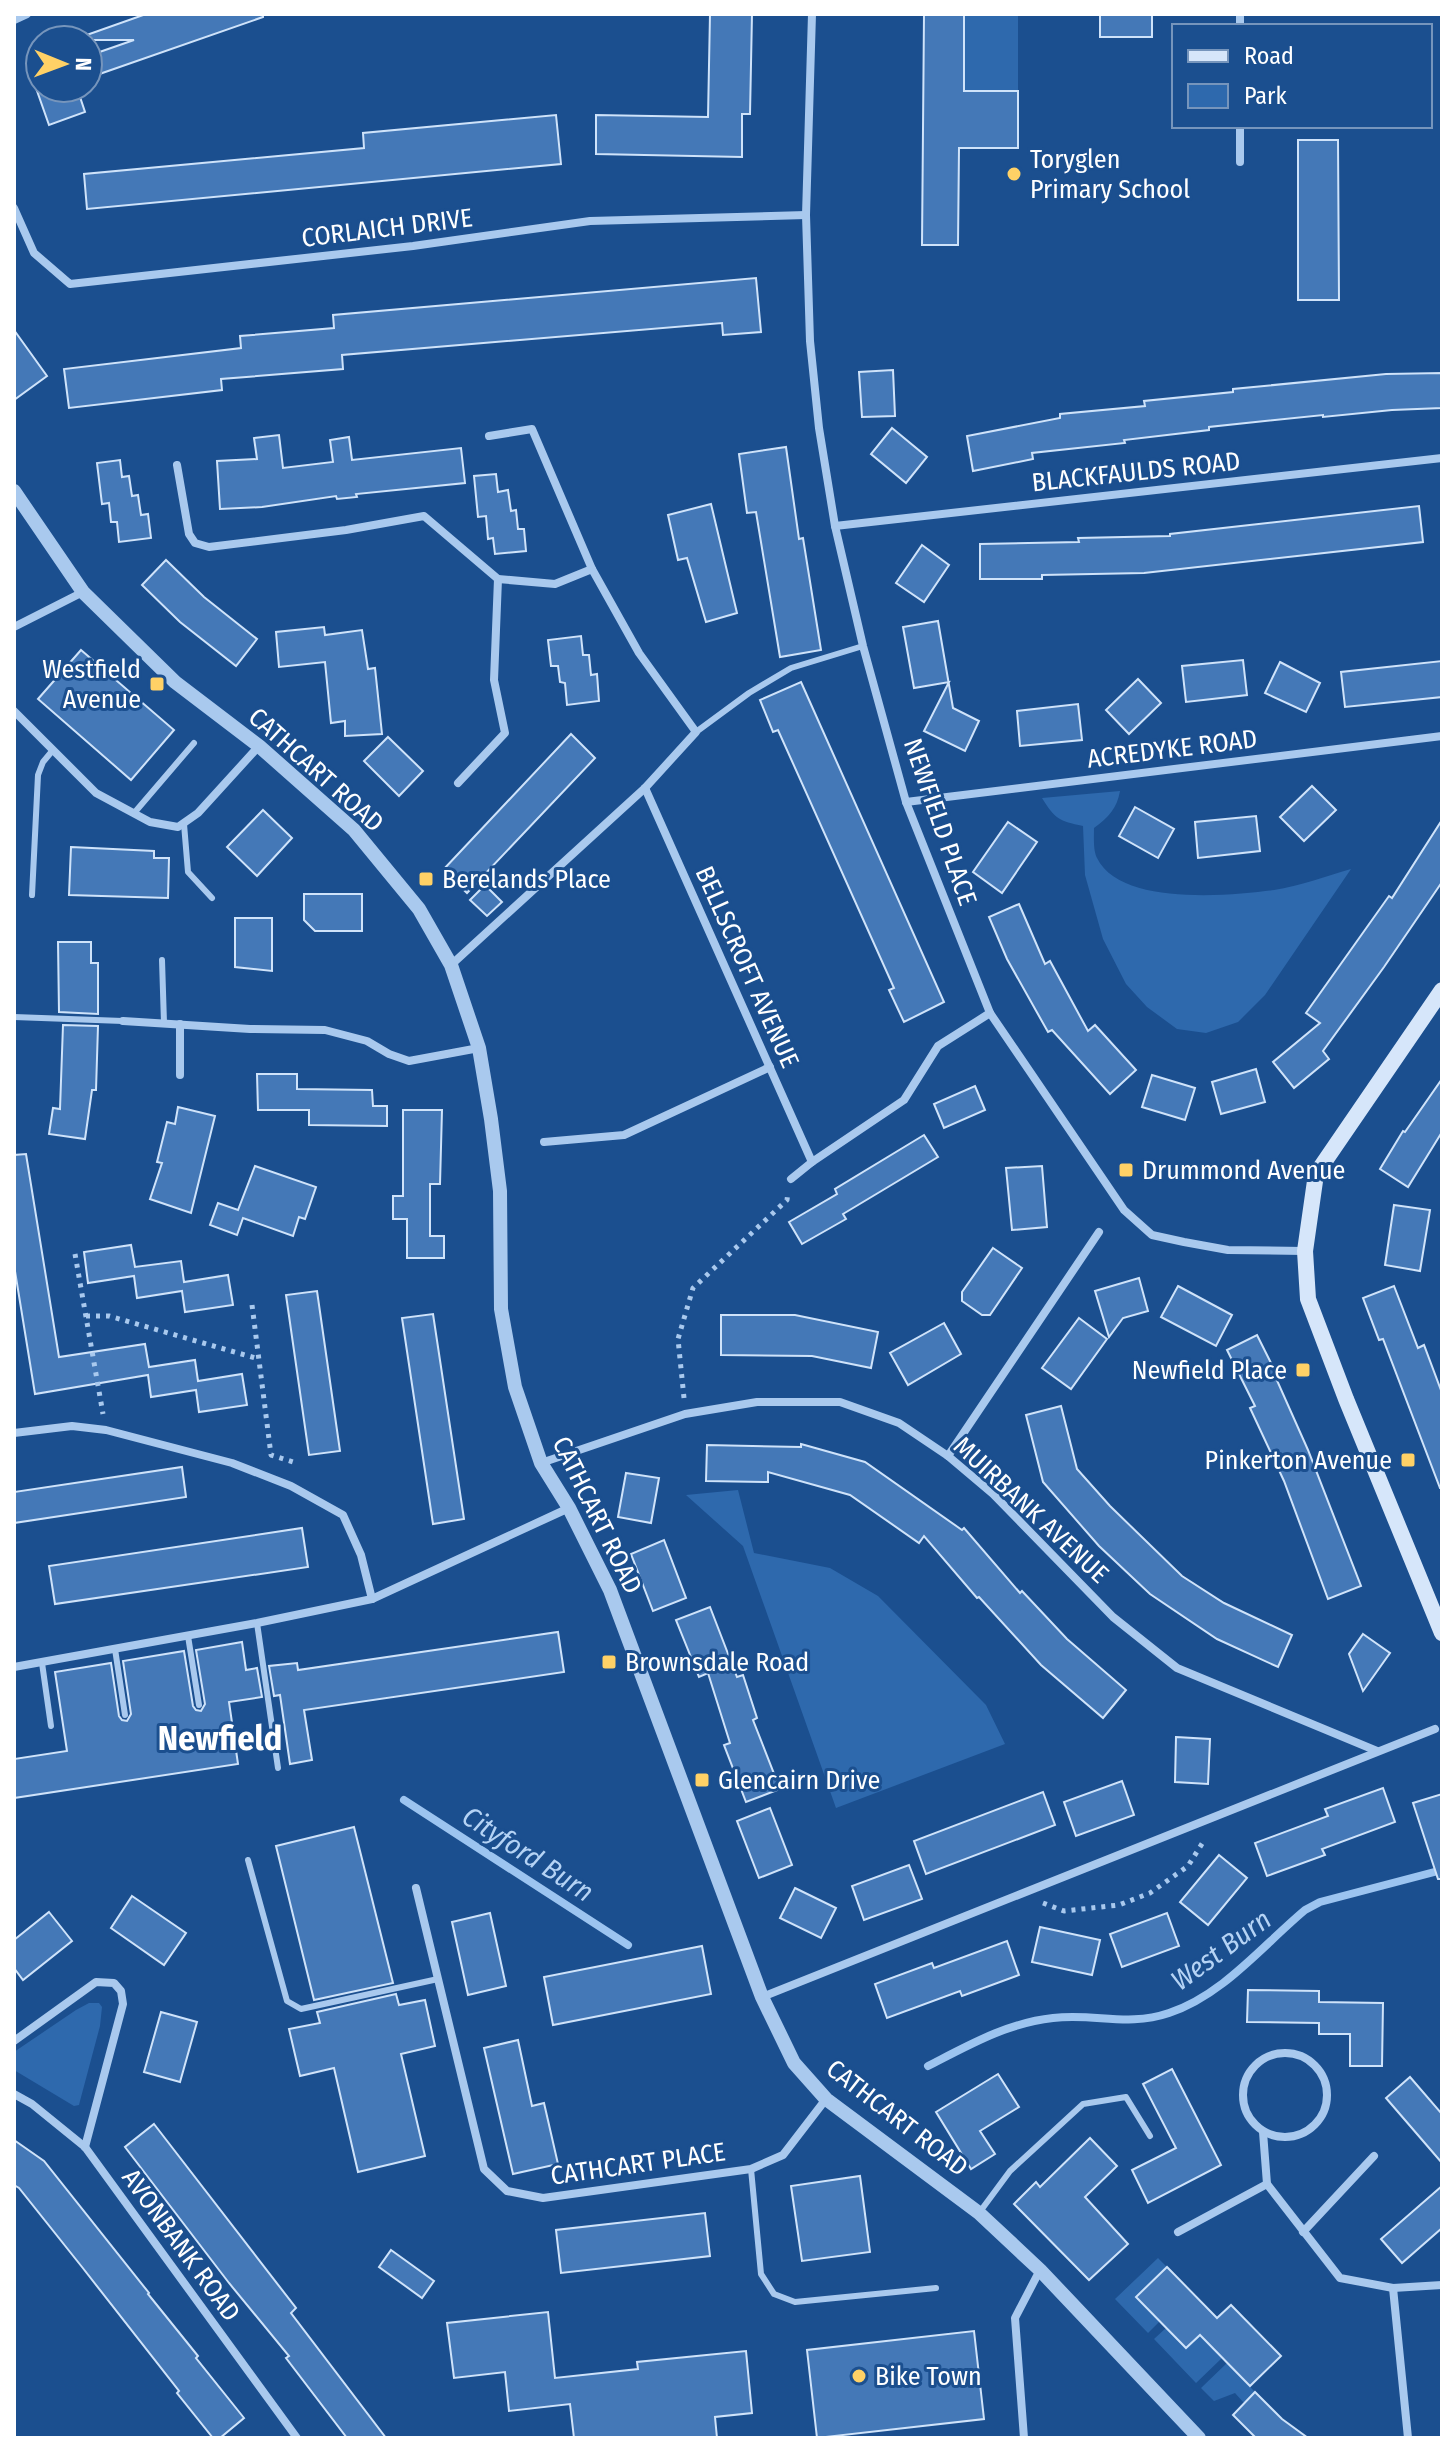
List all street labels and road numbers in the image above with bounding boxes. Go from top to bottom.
street label: CORLAICH DRIVE [300,202,474,254]
street label: BLACKFAULDS ROAD [1030,446,1242,498]
street label: CATHCART ROAD [242,701,390,839]
street label: ACREDYKE ROAD [1085,723,1259,775]
street label: NEWFIELD PLACE [897,734,983,910]
street label: BELLSCROFT AVENUE [689,862,805,1072]
street label: MUIRBANK AVENUE [947,1430,1115,1590]
street label: CATHCART ROAD [546,1431,648,1599]
street label: CATHCART ROAD [820,2053,974,2183]
street label: CATHCART PLACE [549,2136,727,2192]
street label: AVONBANK ROAD [115,2163,247,2327]

